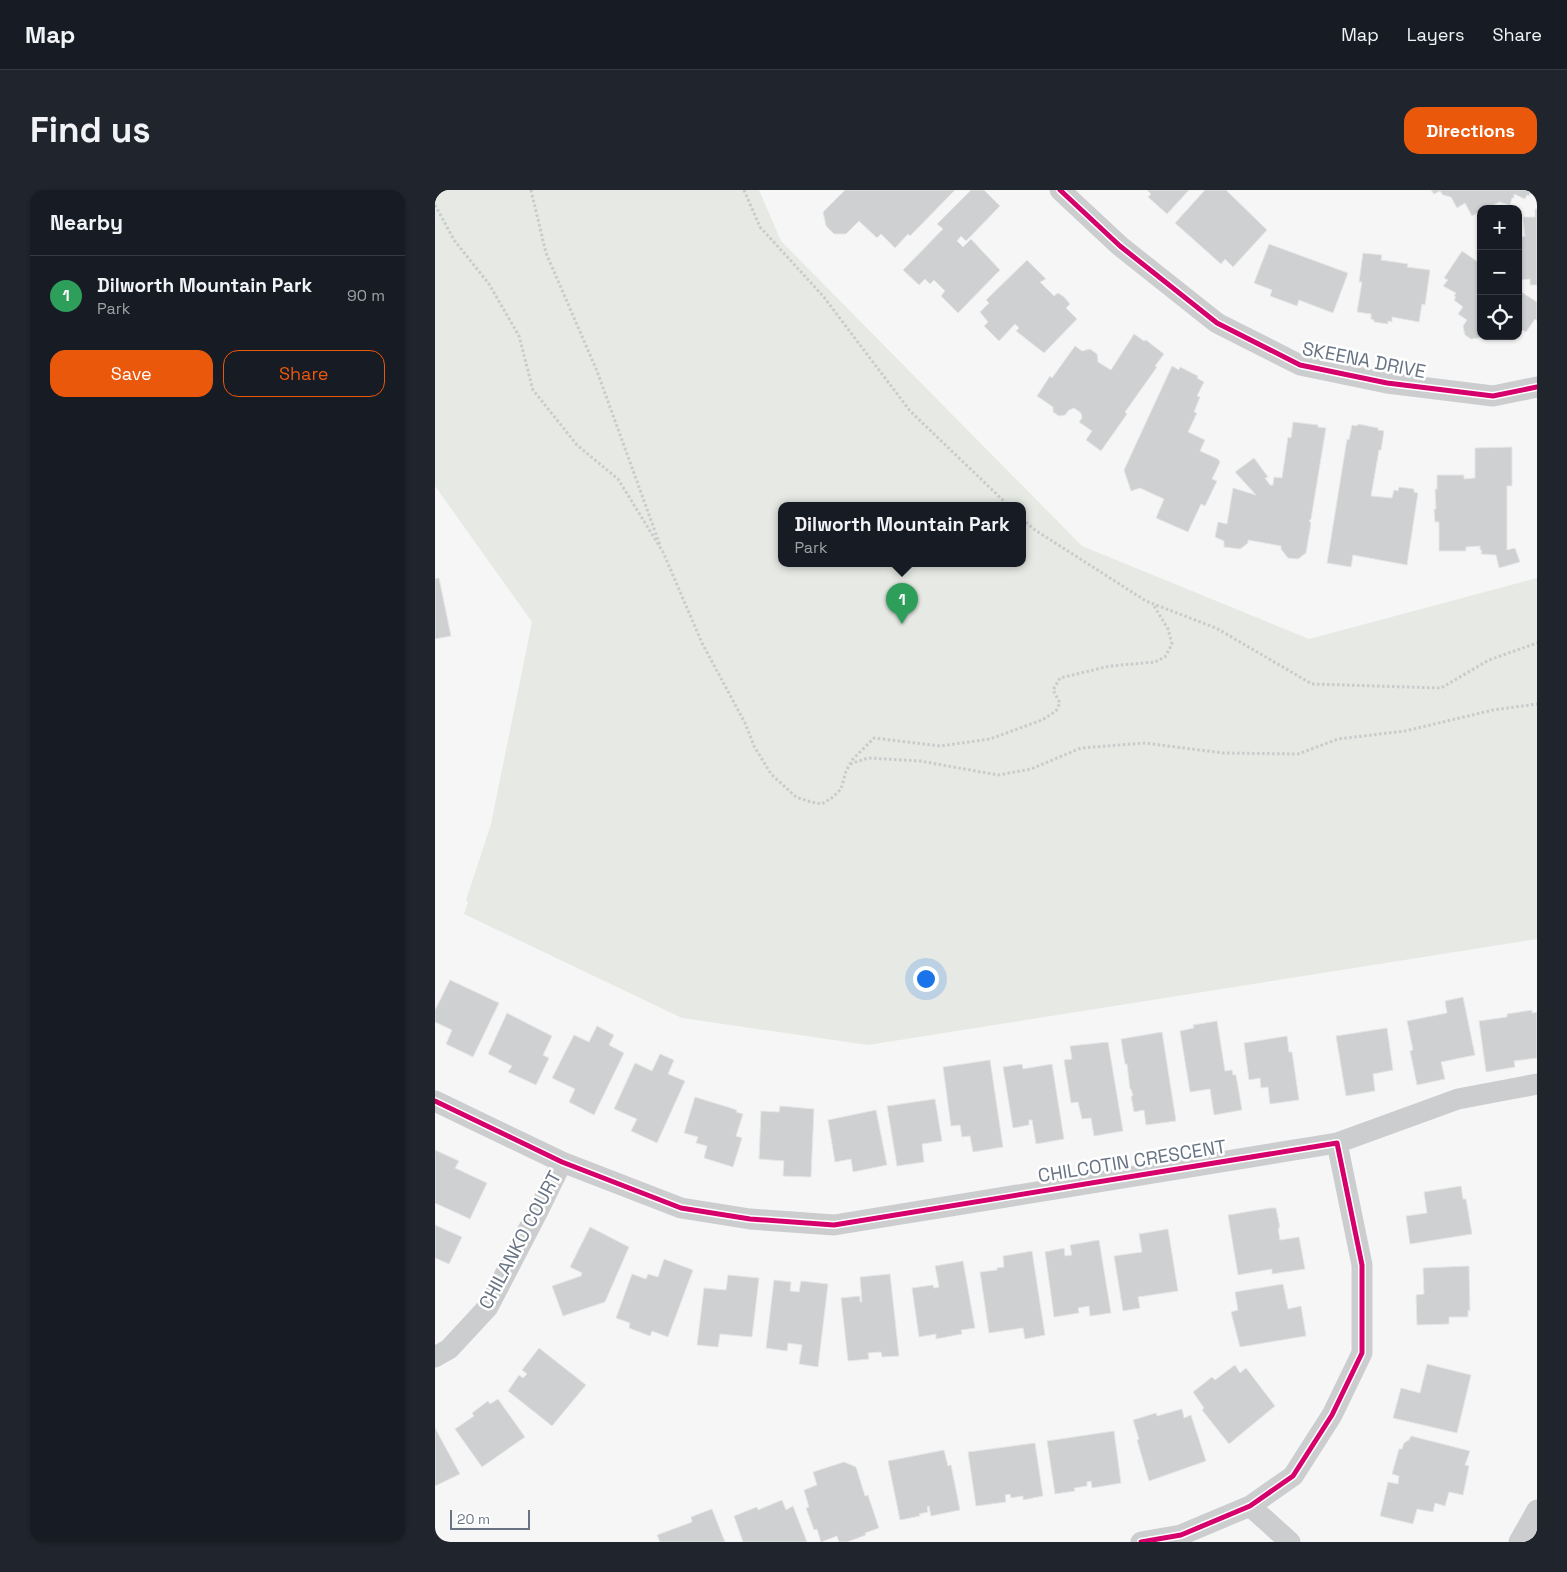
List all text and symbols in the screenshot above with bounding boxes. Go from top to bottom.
text: Map [25,19,75,50]
text: Map [1341,23,1379,46]
text: Layers [1407,23,1464,46]
text: Share [1492,23,1542,46]
button: Directions [1404,107,1537,154]
text: Find us [30,108,151,152]
map controls [1477,205,1522,340]
button: + [1477,205,1522,250]
text: Nearby [50,209,123,236]
button: − [1477,250,1522,295]
text: Dilworth Mountain Park [97,273,312,298]
text: 1 [62,285,70,306]
text: 90 m [347,285,385,306]
button: locate [1477,295,1522,340]
text: Park [97,298,130,319]
street label: SKEENA DRIVE [1300,336,1428,384]
button: Save [50,350,213,397]
button: Share [223,350,385,397]
popup [778,502,1026,567]
text: Dilworth Mountain Park [794,512,1010,537]
text: Park [794,537,828,558]
pin: 1 [886,583,918,624]
your location [913,966,939,992]
street label: CHILCOTIN CRESCENT [1036,1134,1228,1188]
street label: CHILANKO COURT [473,1166,567,1314]
scale bar [450,1507,530,1530]
text: 20 m [457,1510,490,1528]

